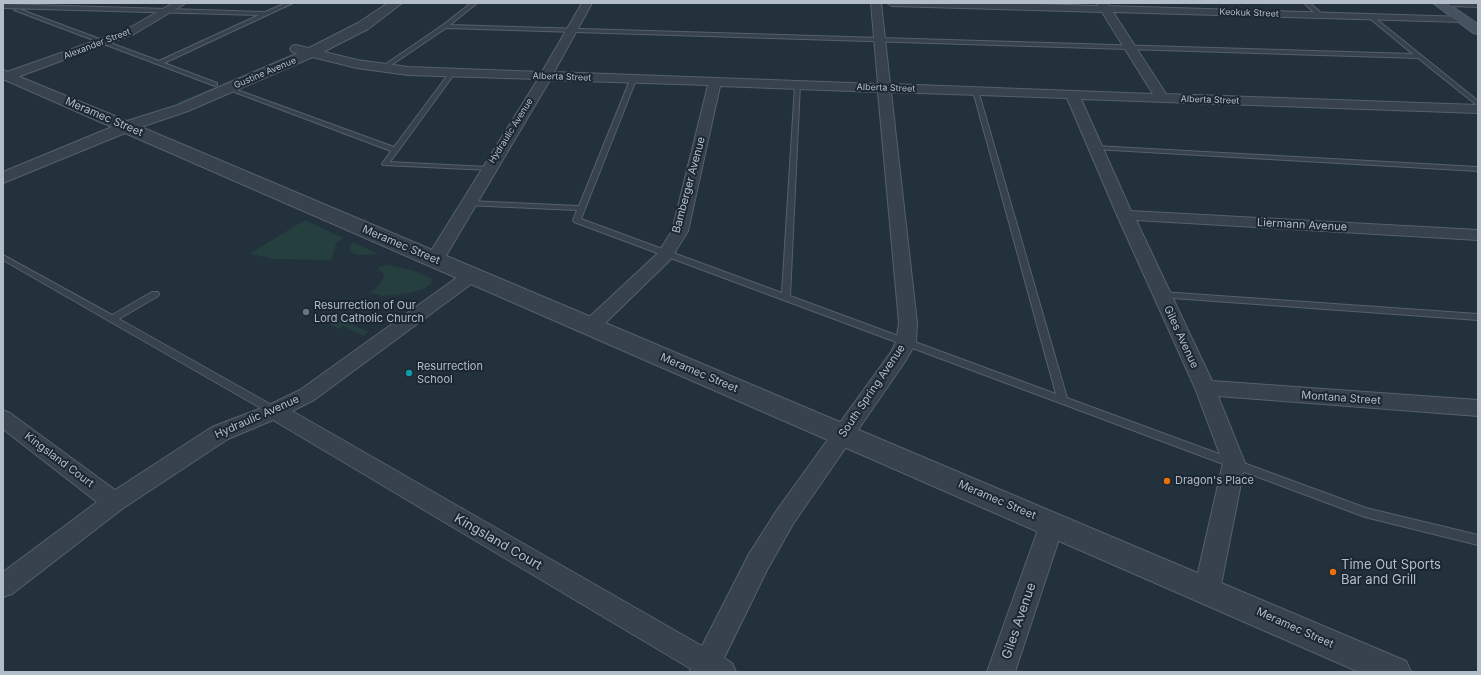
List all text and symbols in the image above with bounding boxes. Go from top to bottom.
street label: Keokuk Street [1219,7,1279,19]
street label: Alexander Street [62,26,132,62]
street label: Gustine Avenue [232,55,298,91]
street label: Alberta Street [533,71,591,83]
street label: Alberta Street [857,82,915,94]
street label: Alberta Street [1181,94,1239,106]
street label: Meramec Street [63,95,145,139]
street label: Hydraulic Avenue [487,97,535,165]
street label: Bamberger Avenue [670,135,708,235]
street label: Liermann Avenue [1257,216,1347,234]
street label: Meramec Street [360,223,442,267]
place label: Resurrection of Our Lord Catholic Church [314,299,424,325]
street label: Giles Avenue [1161,304,1201,370]
marker: Resurrection of Our Lord Catholic Church [301,307,311,317]
street label: South Spring Avenue [836,342,908,440]
street label: Meramec Street [658,351,740,395]
place label: Resurrection School [417,360,483,386]
marker: Resurrection School [404,368,414,378]
street label: Montana Street [1301,389,1381,407]
street label: Hydraulic Avenue [213,392,301,442]
street label: Kingsland Court [22,430,96,490]
place label: Dragon's Place [1175,474,1254,488]
marker: Dragon's Place [1162,476,1172,486]
street label: Meramec Street [956,478,1038,522]
street label: Kingsland Court [451,511,545,573]
place label: Time Out Sports Bar and Grill [1341,557,1441,588]
marker: Time Out Sports Bar and Grill [1328,567,1338,577]
street label: Giles Avenue [999,581,1039,661]
street label: Meramec Street [1254,605,1336,651]

